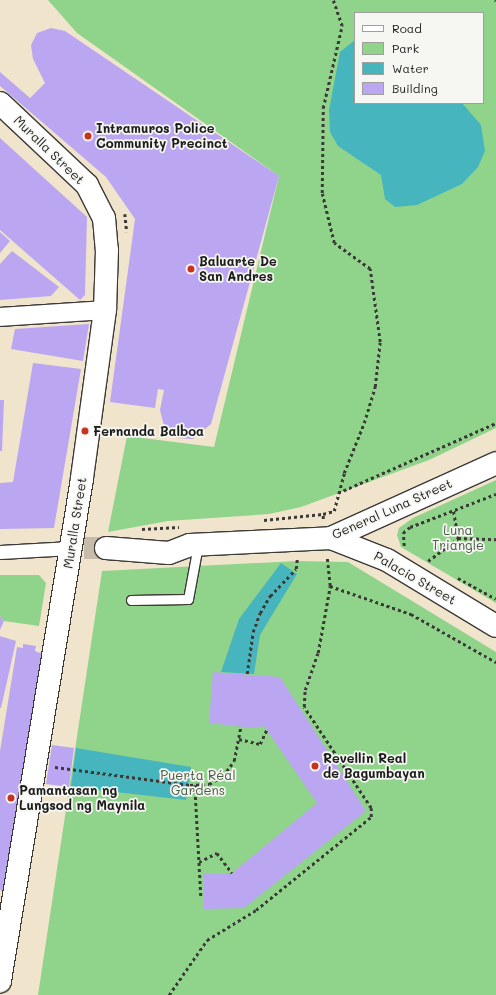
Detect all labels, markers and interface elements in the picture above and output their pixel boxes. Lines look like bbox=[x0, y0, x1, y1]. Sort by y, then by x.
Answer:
legend bbox=[354, 12, 484, 104]
text: Road bbox=[392, 20, 422, 36]
text: Park bbox=[392, 40, 419, 56]
text: Water bbox=[392, 60, 429, 76]
text: Building bbox=[392, 80, 438, 96]
street label: Muralla Street bbox=[10, 112, 88, 188]
place label: Intramuros Police Community Precinct bbox=[96, 121, 228, 152]
marker: Intramuros Police Community Precinct bbox=[83, 131, 93, 141]
place label: Baluarte De San Andres bbox=[199, 254, 277, 285]
marker: Baluarte De San Andres bbox=[186, 264, 196, 274]
place label: Fernanda Balboa bbox=[93, 423, 204, 439]
marker: Fernanda Balboa bbox=[80, 426, 90, 436]
street label: General Luna Street bbox=[330, 475, 454, 543]
street label: Muralla Street bbox=[60, 476, 90, 570]
park label: Luna Triangle bbox=[432, 523, 484, 554]
street label: Palacio Street bbox=[371, 548, 459, 608]
place label: Revellin Real de Bagumbayan bbox=[323, 751, 425, 782]
marker: Revellin Real de Bagumbayan bbox=[310, 761, 320, 771]
park label: Puerta Réal Gardens bbox=[160, 768, 236, 799]
place label: Pamantasan ng Lungsod ng Maynila bbox=[19, 783, 145, 814]
marker: Pamantasan ng Lungsod ng Maynila bbox=[6, 793, 16, 803]

